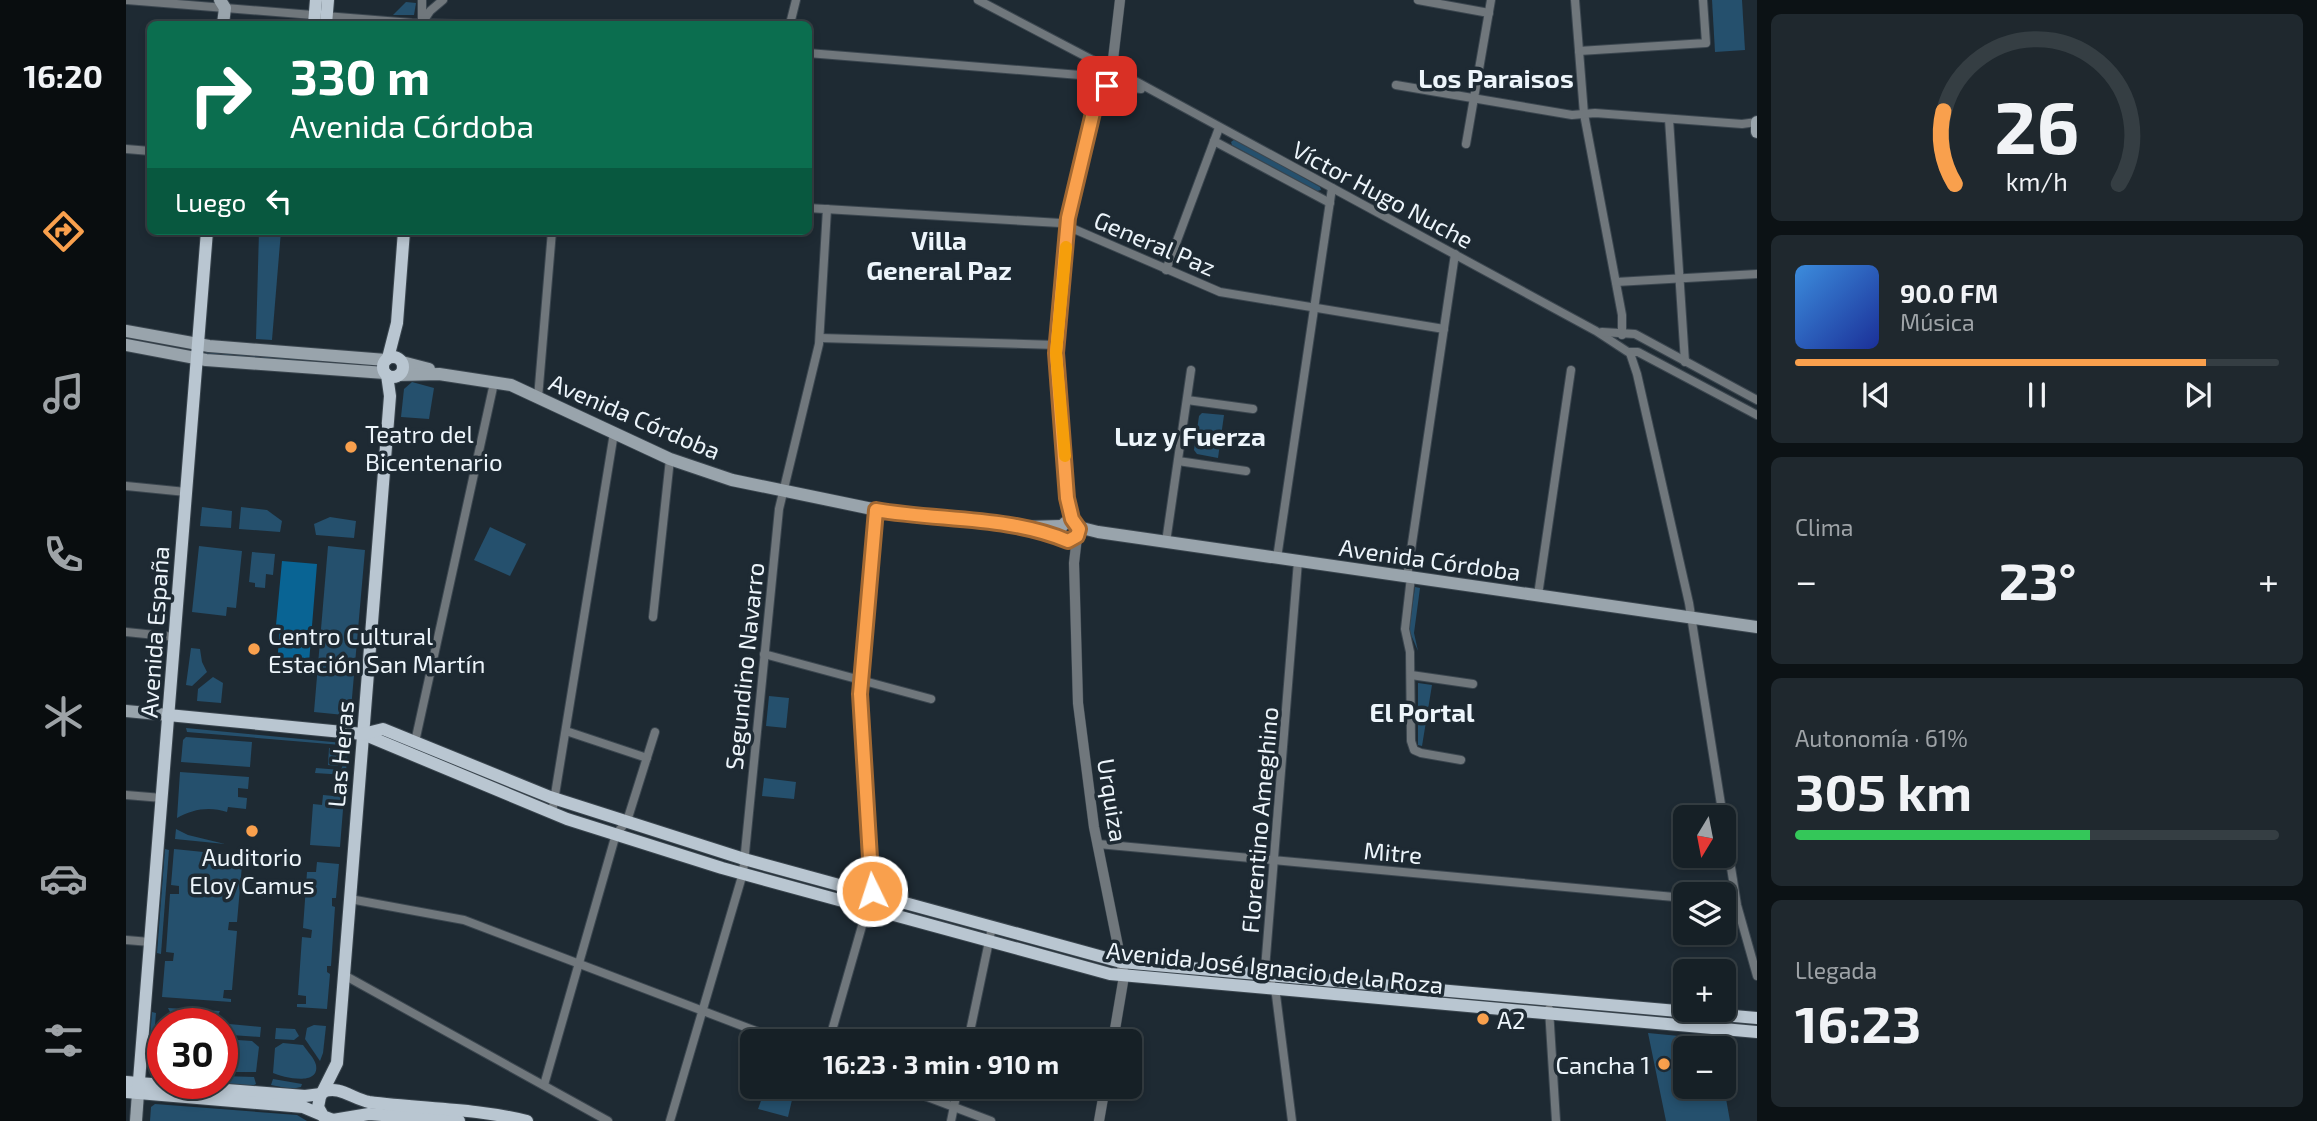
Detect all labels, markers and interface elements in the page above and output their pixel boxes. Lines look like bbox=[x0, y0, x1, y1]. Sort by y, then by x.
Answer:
text: 330 m bbox=[290, 46, 430, 105]
icon: right bbox=[175, 49, 266, 140]
text: 16:20 bbox=[23, 56, 103, 94]
pin bbox=[1077, 56, 1137, 116]
district label: Los Paraisos bbox=[1418, 62, 1574, 93]
icon: arrive bbox=[1088, 67, 1126, 105]
text: 26 bbox=[1994, 81, 2080, 169]
text: Avenida Córdoba bbox=[290, 106, 534, 144]
street label: Víctor Hugo Nuche bbox=[1288, 134, 1478, 254]
text: km/h bbox=[2006, 166, 2068, 196]
icon: left bbox=[260, 182, 298, 220]
text: Luego bbox=[175, 186, 246, 217]
street label: General Paz bbox=[1090, 204, 1220, 282]
icon: directions bbox=[39, 207, 88, 256]
district label: Villa General Paz bbox=[866, 224, 1012, 285]
text: 90.0 FM bbox=[1900, 277, 1998, 308]
text: Música bbox=[1900, 308, 1975, 336]
street label: Avenida Córdoba bbox=[545, 367, 725, 465]
icon: music bbox=[39, 369, 88, 418]
icon: previous bbox=[1857, 376, 1895, 414]
icon: pause bbox=[2018, 376, 2056, 414]
icon: next bbox=[2179, 376, 2217, 414]
place label: Teatro del Bicentenario bbox=[365, 419, 503, 476]
district label: Luz y Fuerza bbox=[1114, 420, 1266, 452]
marker: Teatro del Bicentenario bbox=[343, 439, 359, 455]
text: Clima bbox=[1795, 513, 1853, 541]
icon: phone bbox=[39, 530, 88, 579]
street label: Avenida Córdoba bbox=[1337, 532, 1523, 586]
street label: Avenida España bbox=[134, 545, 174, 719]
text: 23° bbox=[1999, 548, 2076, 610]
text: − bbox=[1795, 557, 1817, 603]
text: + bbox=[2258, 557, 2279, 603]
street label: Segundino Navarro bbox=[719, 561, 769, 771]
place label: Centro Cultural Estación San Martín bbox=[268, 621, 485, 678]
marker: Centro Cultural Estación San Martín bbox=[246, 641, 262, 657]
icon: climate bbox=[39, 692, 88, 741]
district label: El Portal bbox=[1369, 696, 1475, 727]
street label: Las Heras bbox=[321, 699, 359, 809]
street label: Florentino Ameghino bbox=[1235, 706, 1283, 934]
text: Autonomía · 61% bbox=[1795, 724, 1968, 752]
street label: Urquiza bbox=[1092, 756, 1134, 844]
text: 305 km bbox=[1795, 759, 1972, 821]
north arrow bbox=[1673, 805, 1736, 868]
map controls bbox=[1673, 805, 1736, 1099]
marker: Auditorio Eloy Camus bbox=[244, 823, 260, 839]
street label: Mitre bbox=[1363, 835, 1423, 869]
place label: Auditorio Eloy Camus bbox=[189, 842, 315, 899]
icon: car bbox=[39, 854, 88, 903]
position arrow bbox=[835, 854, 909, 928]
button: layers bbox=[1673, 882, 1736, 945]
street label: Avenida José Ignacio de la Roza bbox=[1105, 935, 1445, 999]
text: Llegada bbox=[1795, 956, 1877, 984]
button: + bbox=[1673, 959, 1736, 1022]
text: 16:23 bbox=[1795, 991, 1921, 1053]
place label: A2 bbox=[1497, 1005, 1525, 1034]
speed limit sign: 30 bbox=[147, 1008, 238, 1099]
marker: A2 bbox=[1475, 1011, 1491, 1027]
icon: filters bbox=[39, 1016, 88, 1065]
button: − bbox=[1673, 1036, 1736, 1099]
text: 16:23 · 3 min · 910 m bbox=[823, 1048, 1059, 1079]
place label: Cancha 1 bbox=[1555, 1050, 1650, 1079]
marker: Cancha 1 bbox=[1656, 1056, 1672, 1072]

